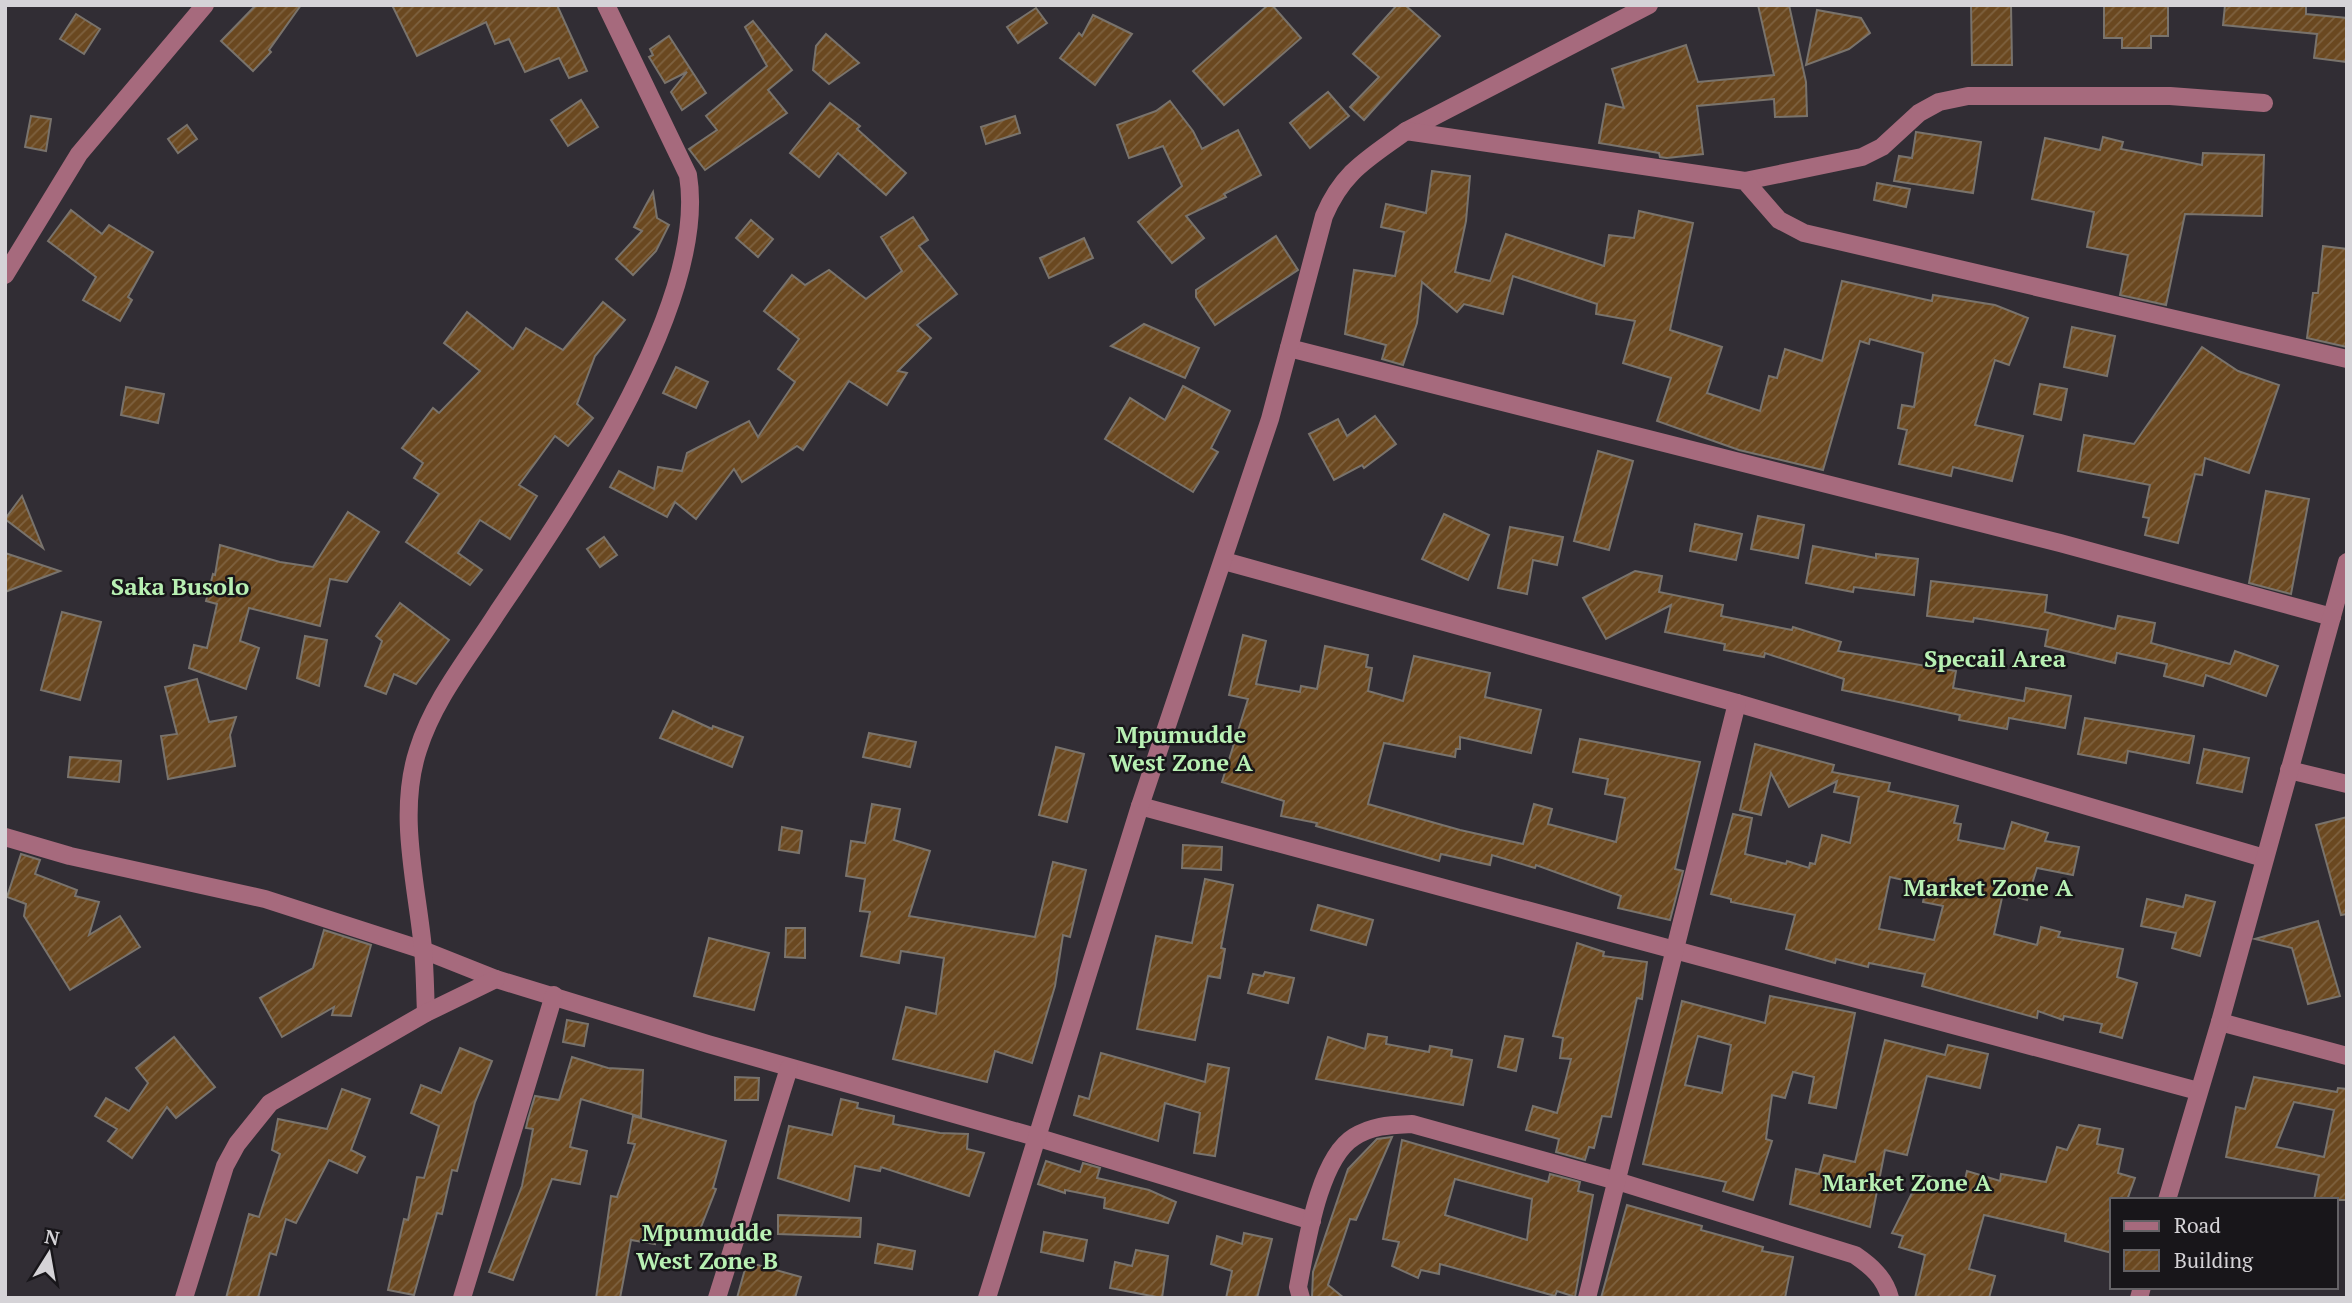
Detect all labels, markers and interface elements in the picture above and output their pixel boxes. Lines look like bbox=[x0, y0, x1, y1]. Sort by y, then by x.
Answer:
district label: Saka Busolo bbox=[111, 570, 249, 602]
district label: Specail Area bbox=[1924, 642, 2067, 674]
district label: Mpumudde West Zone A bbox=[1109, 718, 1253, 778]
district label: Market Zone A bbox=[1903, 871, 2073, 903]
district label: Market Zone A bbox=[1822, 1166, 1992, 1198]
legend bbox=[2110, 1198, 2338, 1289]
text: Road bbox=[2174, 1211, 2221, 1239]
district label: Mpumudde West Zone B bbox=[636, 1216, 778, 1276]
north arrow bbox=[14, 1219, 84, 1289]
text: N bbox=[43, 1223, 62, 1251]
text: Building bbox=[2174, 1246, 2254, 1274]

